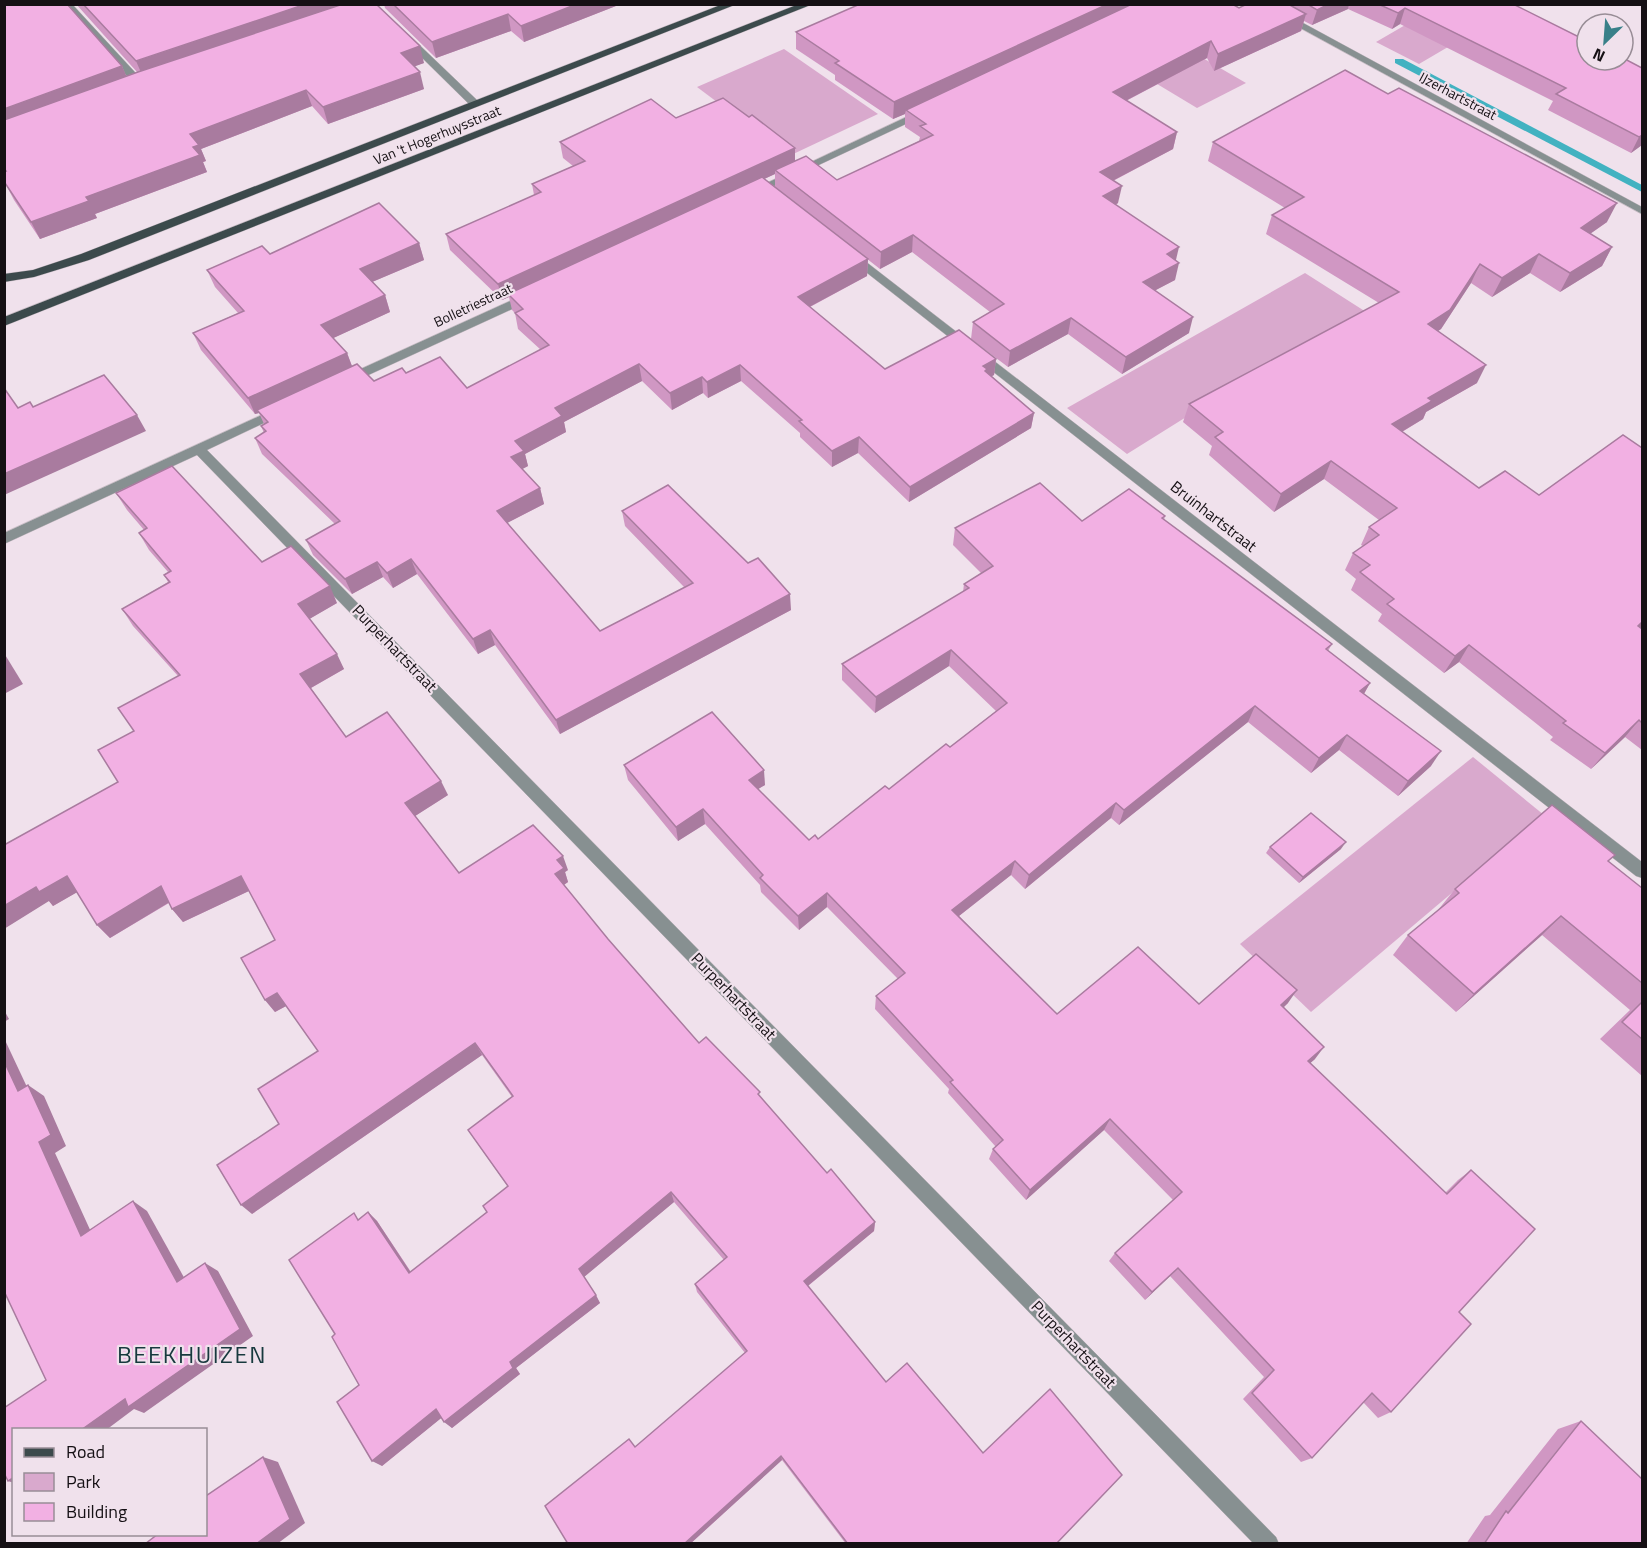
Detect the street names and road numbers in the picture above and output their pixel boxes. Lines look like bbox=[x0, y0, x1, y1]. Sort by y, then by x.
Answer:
street label: IJzerhartstraat bbox=[1416, 66, 1501, 125]
street label: Van 't Hogerhuysstraat bbox=[370, 99, 504, 170]
street label: Bolletriestraat bbox=[430, 277, 516, 332]
street label: Bruinhartstraat bbox=[1166, 475, 1263, 558]
street label: Purperhartstraat bbox=[347, 599, 443, 697]
street label: Purperhartstraat bbox=[686, 947, 782, 1045]
street label: Purperhartstraat bbox=[1026, 1295, 1122, 1393]

